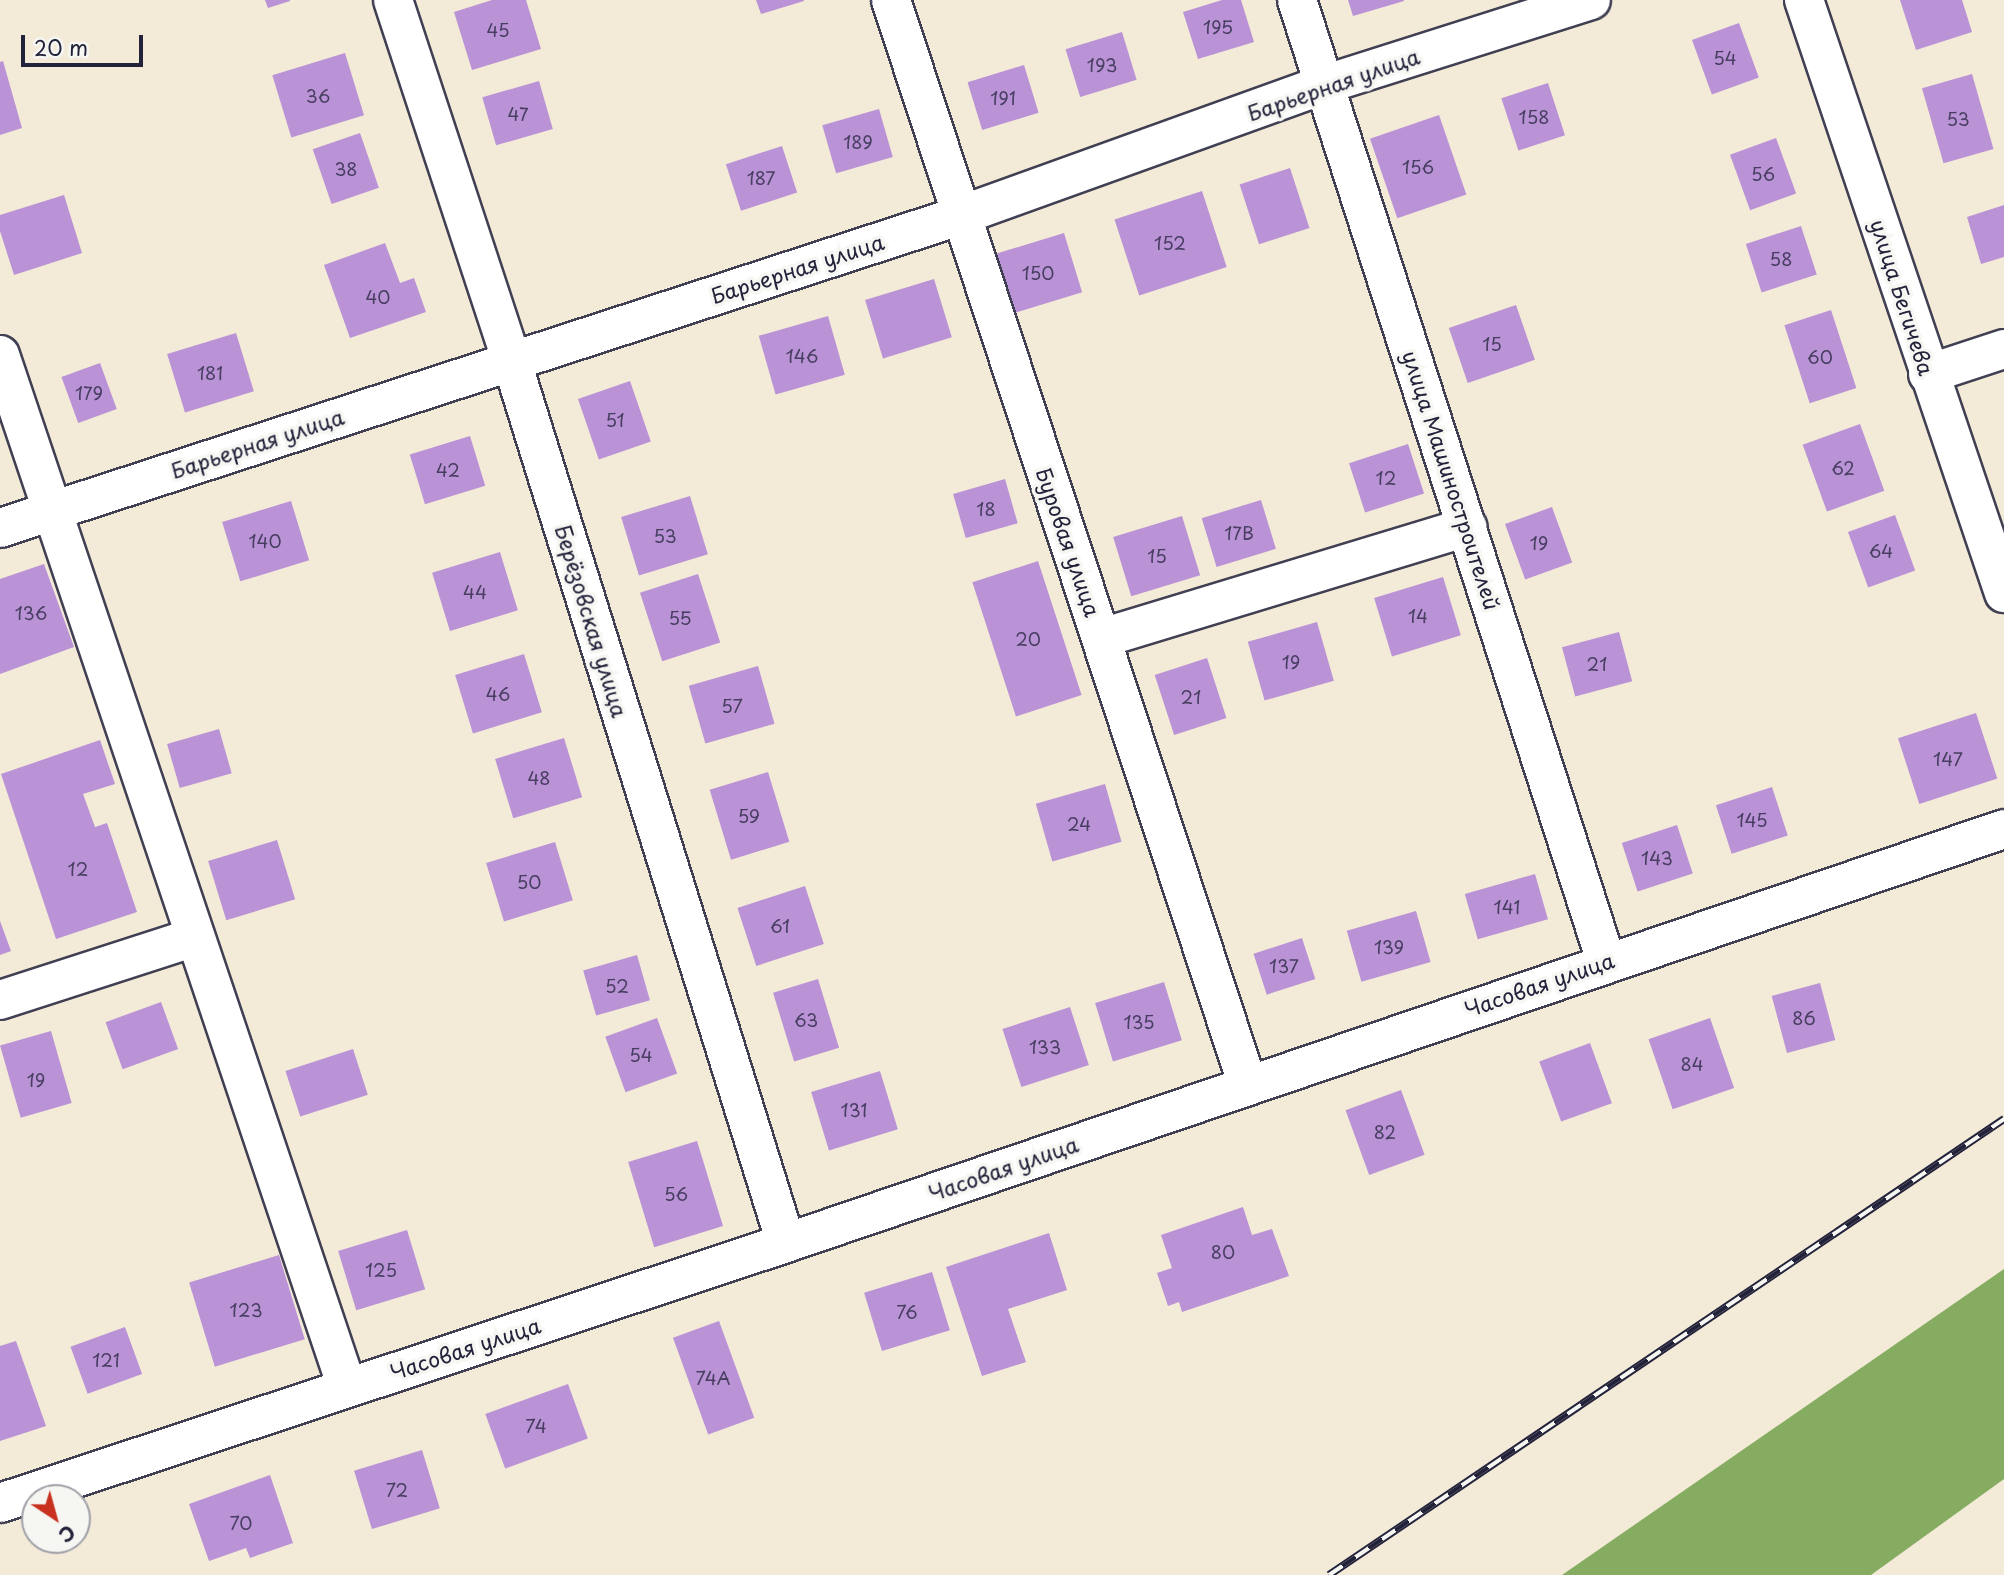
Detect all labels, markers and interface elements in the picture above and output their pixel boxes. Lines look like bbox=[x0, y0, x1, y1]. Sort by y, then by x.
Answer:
house number: 195 bbox=[1203, 16, 1233, 38]
house number: 45 bbox=[487, 19, 509, 41]
scale bar bbox=[24, 21, 147, 65]
text: 20 m bbox=[34, 31, 88, 63]
street label: Барьерная улица bbox=[1243, 42, 1423, 126]
house number: 54 bbox=[1713, 47, 1737, 69]
house number: 193 bbox=[1087, 54, 1117, 76]
house number: 36 bbox=[306, 85, 330, 107]
house number: 191 bbox=[990, 87, 1016, 109]
house number: 47 bbox=[507, 103, 529, 125]
house number: 158 bbox=[1519, 106, 1549, 128]
house number: 53 bbox=[1946, 108, 1970, 130]
house number: 189 bbox=[843, 131, 873, 153]
house number: 156 bbox=[1402, 156, 1434, 178]
house number: 38 bbox=[334, 158, 358, 180]
house number: 56 bbox=[1751, 163, 1775, 185]
house number: 187 bbox=[747, 167, 775, 189]
street label: улица Бегичева bbox=[1866, 215, 1940, 379]
street label: Барьерная улица bbox=[707, 228, 887, 308]
house number: 152 bbox=[1154, 232, 1186, 254]
house number: 58 bbox=[1770, 248, 1792, 270]
house number: 150 bbox=[1022, 262, 1054, 284]
house number: 40 bbox=[365, 286, 391, 308]
house number: 15 bbox=[1482, 333, 1502, 355]
house number: 146 bbox=[786, 345, 818, 367]
house number: 60 bbox=[1807, 346, 1833, 368]
street label: улица Машиностроителей bbox=[1398, 347, 1506, 613]
house number: 181 bbox=[197, 362, 223, 384]
house number: 179 bbox=[75, 382, 103, 404]
street label: Барьерная улица bbox=[167, 403, 347, 483]
house number: 51 bbox=[605, 409, 625, 431]
house number: 62 bbox=[1831, 457, 1855, 479]
house number: 42 bbox=[436, 459, 460, 481]
street label: Буровая улица bbox=[1032, 464, 1106, 620]
house number: 12 bbox=[1376, 467, 1396, 489]
house number: 18 bbox=[976, 498, 996, 520]
street label: Берёзовская улица bbox=[551, 521, 633, 721]
house number: 17В bbox=[1224, 522, 1254, 544]
house number: 53 bbox=[653, 525, 677, 547]
house number: 140 bbox=[248, 530, 282, 552]
house number: 19 bbox=[1530, 532, 1548, 554]
house number: 64 bbox=[1869, 540, 1893, 562]
house number: 15 bbox=[1147, 545, 1167, 567]
house number: 44 bbox=[463, 581, 487, 603]
house number: 136 bbox=[15, 602, 47, 624]
house number: 14 bbox=[1408, 605, 1428, 627]
house number: 55 bbox=[668, 607, 692, 629]
house number: 20 bbox=[1015, 628, 1041, 650]
house number: 19 bbox=[1282, 651, 1300, 673]
house number: 21 bbox=[1587, 653, 1607, 675]
house number: 46 bbox=[486, 683, 510, 705]
house number: 21 bbox=[1181, 686, 1201, 708]
house number: 57 bbox=[721, 695, 743, 717]
house number: 147 bbox=[1933, 748, 1963, 770]
house number: 48 bbox=[527, 767, 551, 789]
house number: 59 bbox=[738, 805, 760, 827]
house number: 145 bbox=[1736, 809, 1768, 831]
house number: 24 bbox=[1067, 813, 1091, 835]
house number: 143 bbox=[1641, 847, 1673, 869]
house number: 12 bbox=[68, 858, 88, 880]
house number: 50 bbox=[517, 871, 541, 893]
house number: 141 bbox=[1494, 896, 1520, 918]
house number: 61 bbox=[770, 915, 790, 937]
house number: 139 bbox=[1374, 936, 1404, 958]
street label: Часовая улица bbox=[1461, 947, 1617, 1021]
house number: 137 bbox=[1269, 955, 1299, 977]
house number: 52 bbox=[605, 975, 629, 997]
house number: 86 bbox=[1792, 1007, 1816, 1029]
house number: 63 bbox=[794, 1009, 818, 1031]
house number: 135 bbox=[1123, 1011, 1155, 1033]
house number: 133 bbox=[1029, 1036, 1061, 1058]
house number: 54 bbox=[629, 1044, 653, 1066]
house number: 84 bbox=[1680, 1053, 1704, 1075]
house number: 19 bbox=[27, 1069, 45, 1091]
house number: 131 bbox=[841, 1099, 867, 1121]
house number: 82 bbox=[1374, 1121, 1396, 1143]
street label: Часовая улица bbox=[925, 1131, 1081, 1205]
house number: 56 bbox=[664, 1183, 688, 1205]
house number: 80 bbox=[1211, 1241, 1235, 1263]
house number: 125 bbox=[365, 1259, 397, 1281]
house number: 123 bbox=[230, 1299, 262, 1321]
house number: 76 bbox=[896, 1301, 918, 1323]
street label: Часовая улица bbox=[386, 1312, 544, 1384]
house number: 121 bbox=[92, 1349, 120, 1371]
house number: 74А bbox=[695, 1367, 731, 1389]
house number: 74 bbox=[525, 1415, 547, 1437]
house number: 72 bbox=[386, 1479, 408, 1501]
north arrow bbox=[21, 1484, 91, 1554]
house number: 70 bbox=[230, 1512, 252, 1534]
text: С bbox=[53, 1519, 81, 1550]

